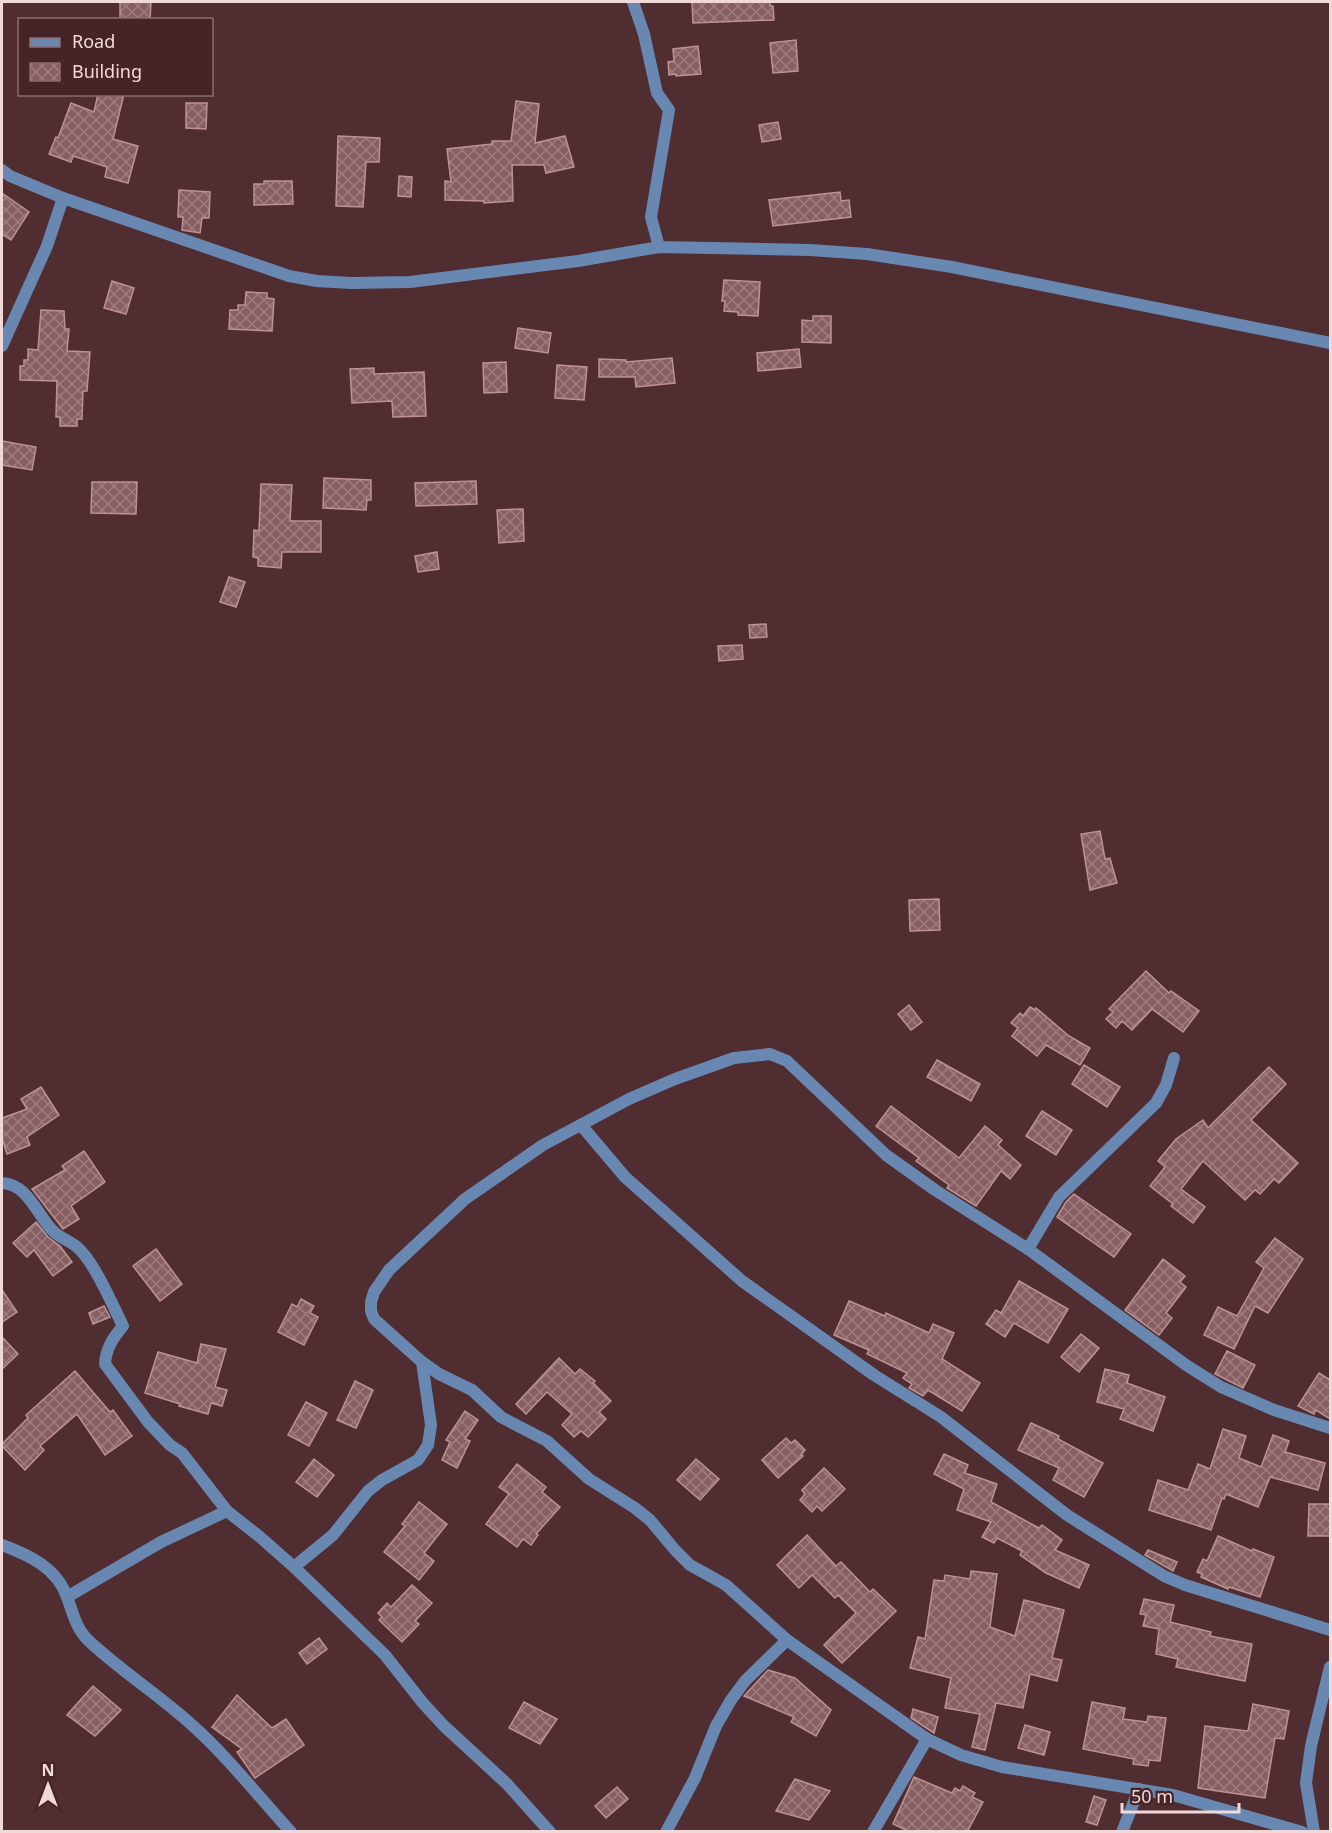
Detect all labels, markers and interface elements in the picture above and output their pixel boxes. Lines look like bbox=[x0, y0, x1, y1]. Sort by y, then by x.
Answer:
legend bbox=[18, 18, 213, 96]
text: Road bbox=[72, 29, 115, 53]
text: Building bbox=[72, 59, 142, 83]
north arrow bbox=[18, 1755, 78, 1815]
text: N bbox=[41, 1759, 55, 1781]
scale bar bbox=[1122, 1776, 1239, 1814]
text: 50 m bbox=[1131, 1784, 1173, 1808]

